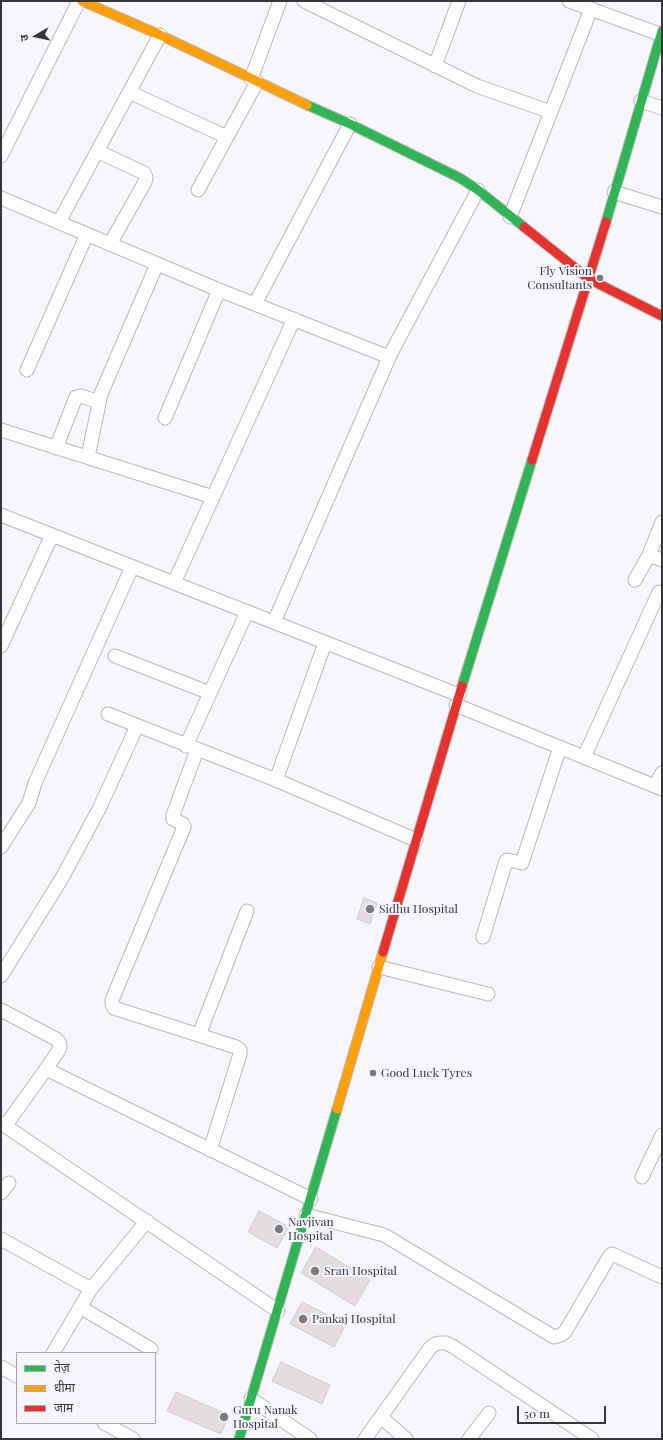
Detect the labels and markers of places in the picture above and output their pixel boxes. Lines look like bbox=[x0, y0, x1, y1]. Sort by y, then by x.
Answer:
place label: Fly Vision Consultants bbox=[527, 264, 592, 292]
marker: Fly Vision Consultants bbox=[595, 273, 605, 283]
place label: Sidhu Hospital bbox=[379, 902, 458, 916]
marker: Sidhu Hospital bbox=[364, 903, 376, 915]
place label: Good Luck Tyres bbox=[381, 1066, 472, 1080]
marker: Good Luck Tyres bbox=[368, 1068, 378, 1078]
place label: Navjivan Hospital bbox=[288, 1215, 334, 1243]
marker: Navjivan Hospital bbox=[273, 1223, 285, 1235]
place label: Sran Hospital bbox=[324, 1264, 397, 1278]
marker: Sran Hospital bbox=[309, 1265, 321, 1277]
place label: Pankaj Hospital bbox=[312, 1312, 396, 1326]
marker: Pankaj Hospital bbox=[297, 1313, 309, 1325]
place label: Guru Nanak Hospital bbox=[233, 1403, 298, 1431]
marker: Guru Nanak Hospital bbox=[218, 1411, 230, 1423]

